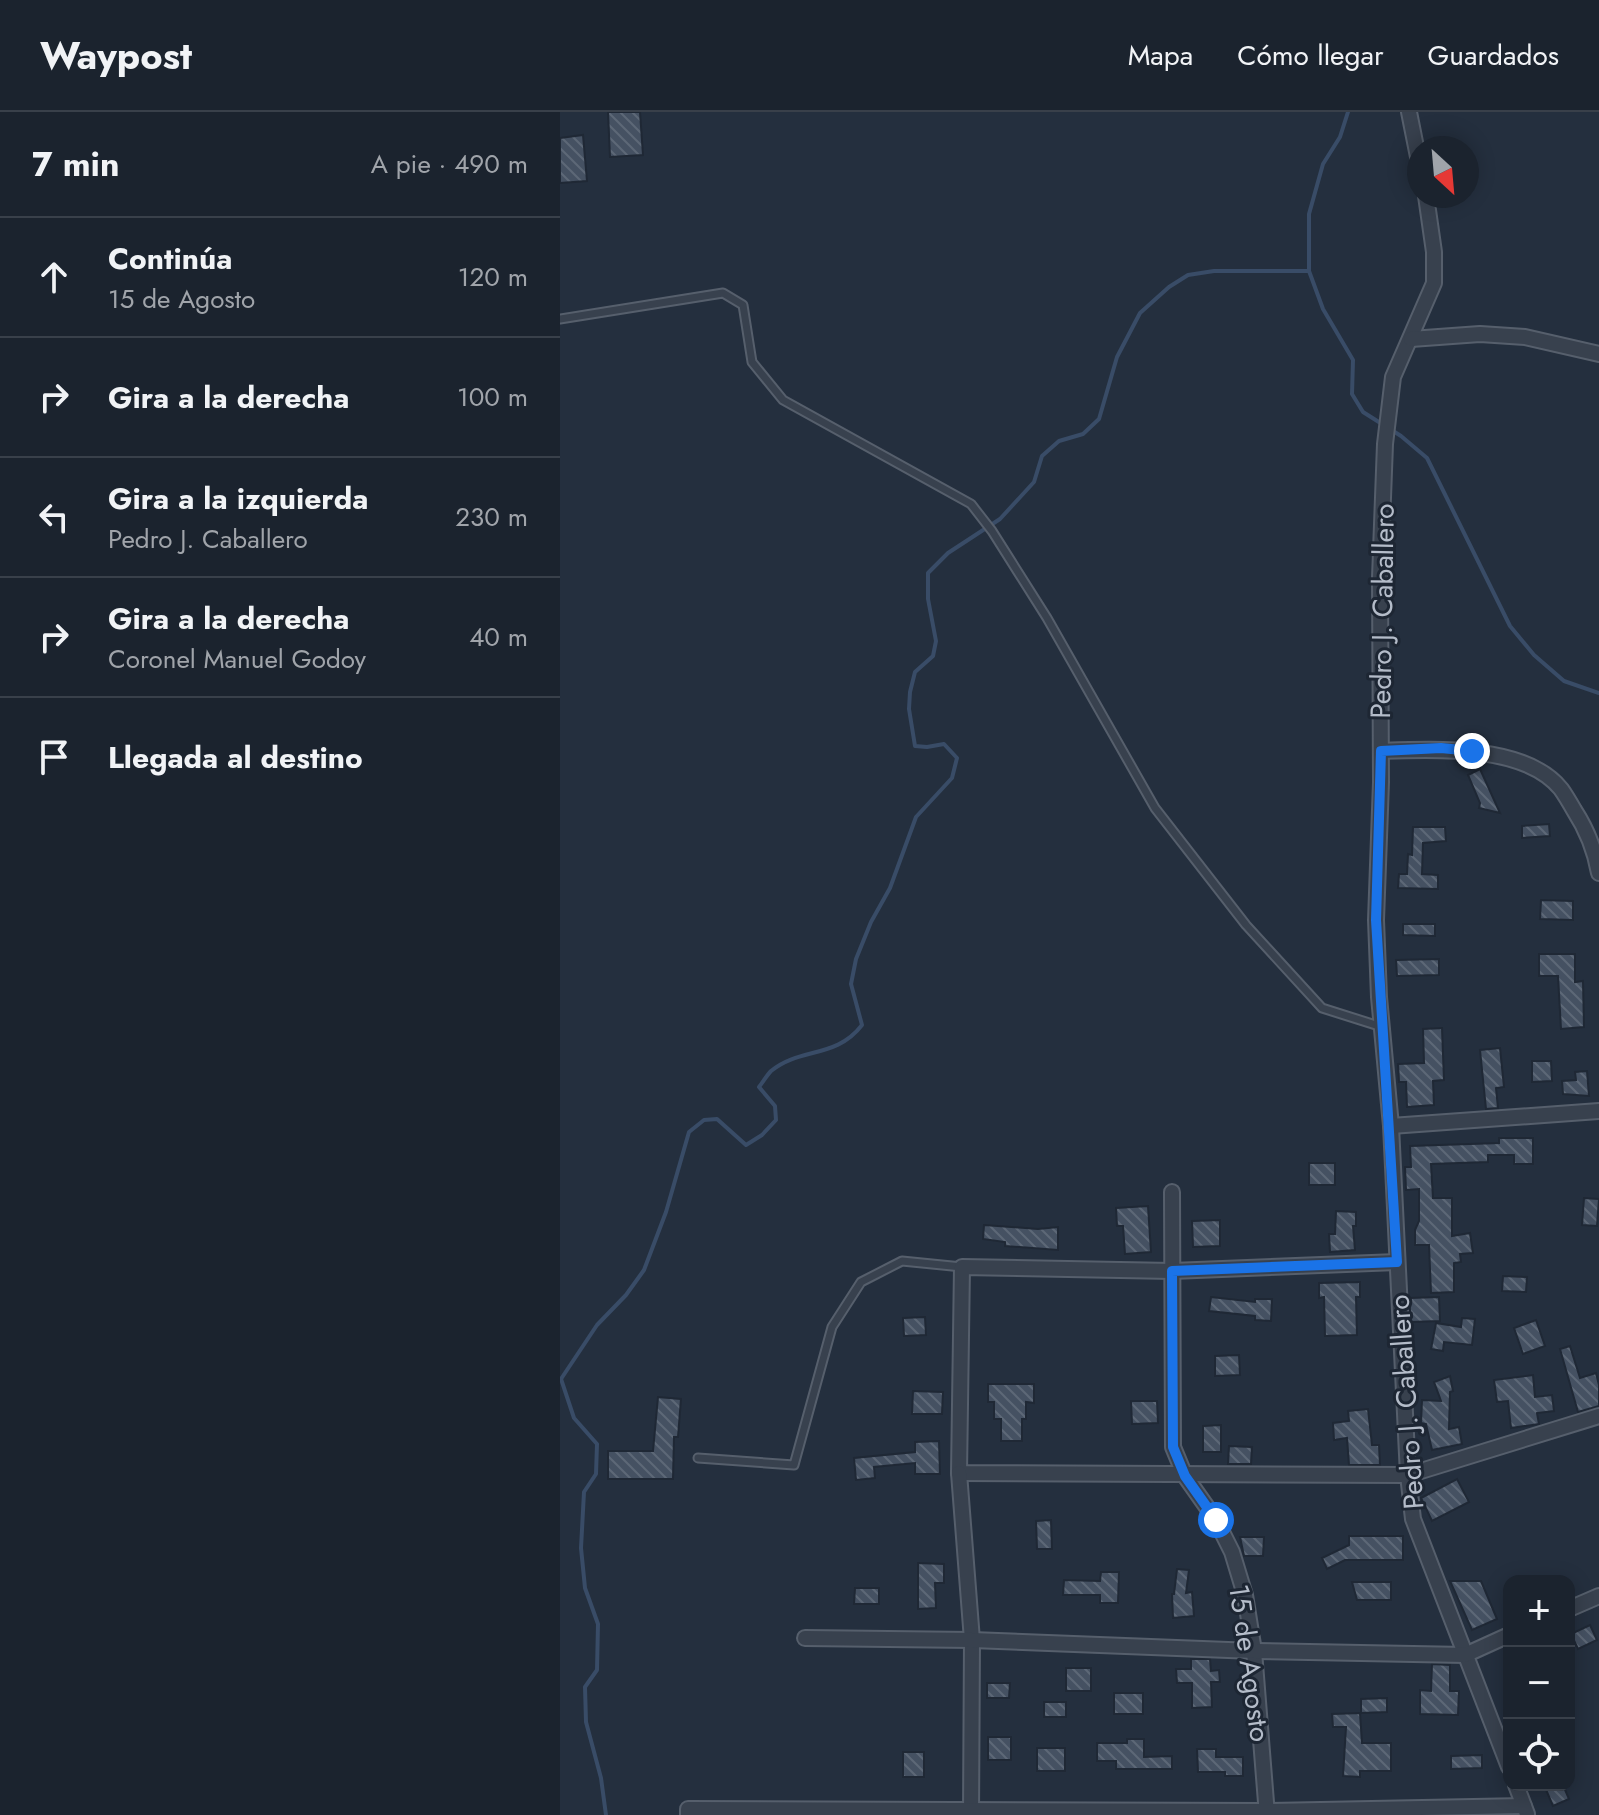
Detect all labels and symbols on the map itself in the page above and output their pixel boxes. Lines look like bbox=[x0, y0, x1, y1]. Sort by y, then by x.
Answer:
north arrow bbox=[1407, 136, 1479, 208]
street label: Pedro J. Caballero bbox=[1360, 503, 1405, 719]
route end bbox=[1454, 733, 1490, 769]
street label: Pedro J. Caballero bbox=[1379, 1293, 1434, 1511]
route start bbox=[1198, 1502, 1234, 1538]
street label: 15 de Agosto bbox=[1218, 1582, 1281, 1744]

